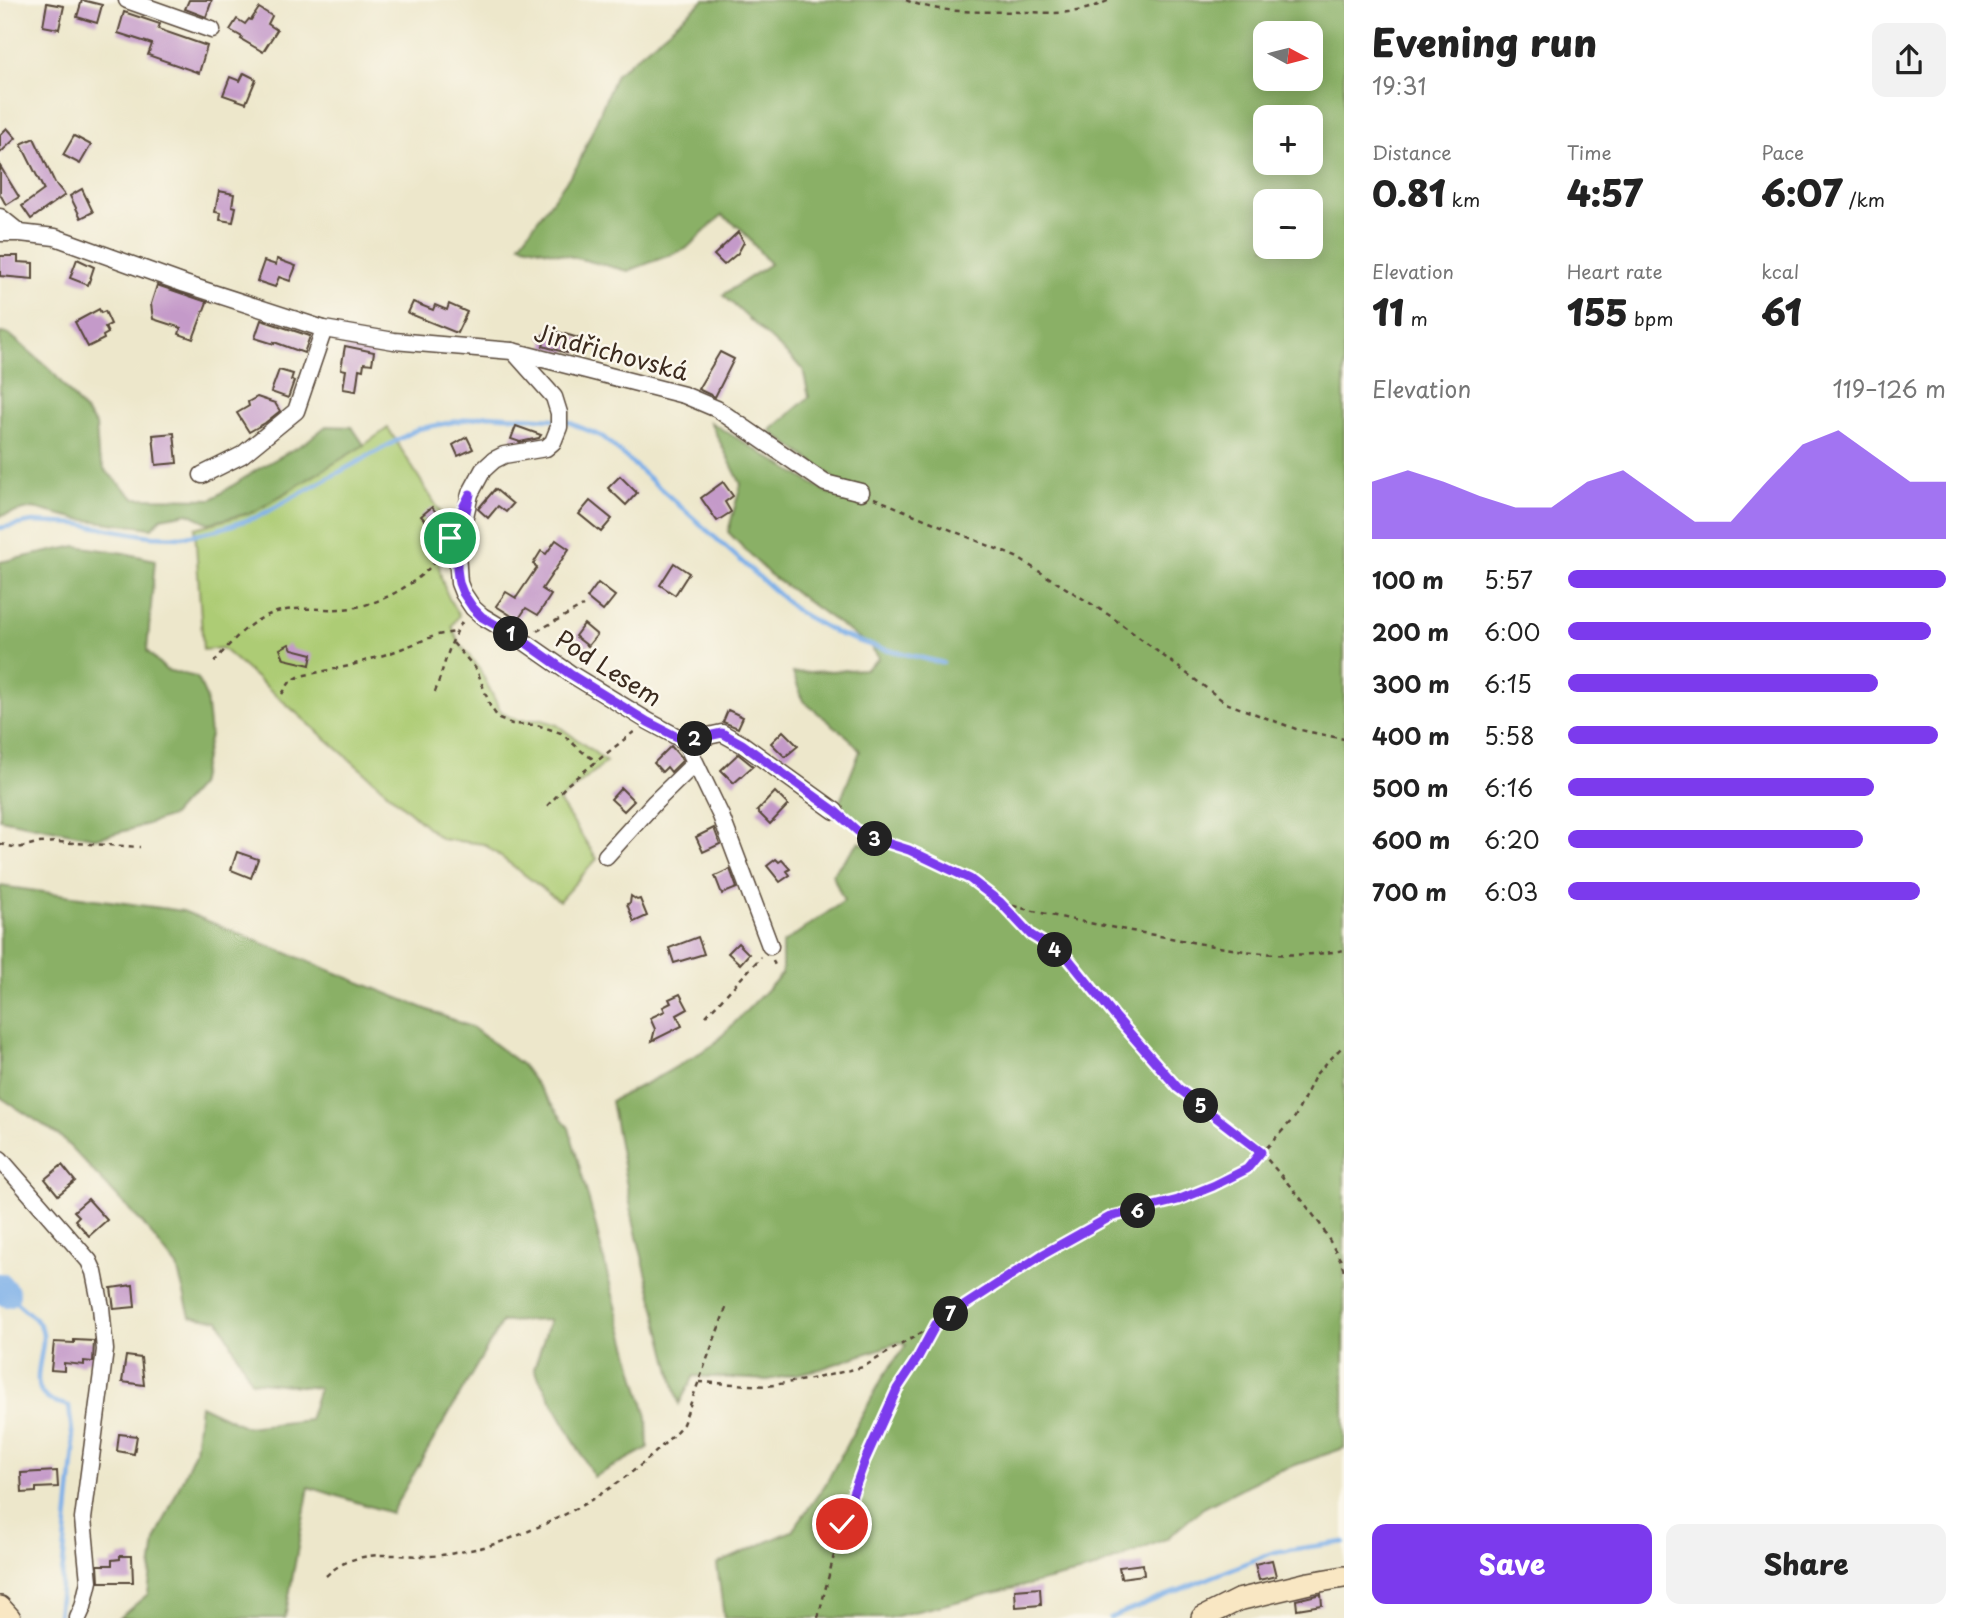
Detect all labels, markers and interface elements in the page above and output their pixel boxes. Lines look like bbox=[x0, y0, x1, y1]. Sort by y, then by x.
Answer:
text: Evening run bbox=[1372, 13, 1597, 70]
north arrow bbox=[1253, 21, 1323, 91]
map controls bbox=[1253, 21, 1323, 259]
button: share bbox=[1872, 23, 1946, 97]
text: 19:31 bbox=[1372, 68, 1426, 103]
button: + bbox=[1253, 105, 1323, 175]
text: Distance bbox=[1372, 138, 1452, 166]
text: Time bbox=[1567, 138, 1612, 166]
text: Pace bbox=[1761, 138, 1804, 166]
text: 0.81 bbox=[1372, 166, 1445, 219]
text: 4:57 bbox=[1567, 166, 1643, 219]
text: 6:07 bbox=[1761, 166, 1843, 219]
text: km bbox=[1445, 185, 1480, 213]
text: /km bbox=[1843, 185, 1885, 213]
button: − bbox=[1253, 189, 1323, 259]
text: Elevation bbox=[1372, 257, 1454, 285]
text: Heart rate bbox=[1567, 257, 1663, 285]
text: kcal bbox=[1761, 257, 1799, 285]
text: 11 bbox=[1372, 285, 1404, 338]
text: 155 bbox=[1567, 285, 1628, 338]
text: 61 bbox=[1761, 285, 1801, 338]
text: m bbox=[1404, 304, 1428, 332]
text: bpm bbox=[1628, 304, 1674, 332]
street label: Jindřichovská bbox=[530, 313, 693, 389]
text: Elevation bbox=[1372, 371, 1471, 406]
text: 119–126 m bbox=[1832, 371, 1946, 406]
pin bbox=[420, 508, 480, 568]
icon: arrive bbox=[431, 519, 469, 557]
text: 100 m bbox=[1372, 562, 1444, 597]
text: 5:57 bbox=[1484, 562, 1533, 597]
text: 200 m bbox=[1372, 614, 1449, 649]
text: 6:00 bbox=[1484, 614, 1540, 649]
pin: 1 bbox=[494, 616, 528, 652]
text: 1 bbox=[506, 619, 515, 647]
street label: Pod Lesem bbox=[549, 620, 669, 714]
text: 300 m bbox=[1372, 666, 1450, 701]
text: 6:15 bbox=[1484, 666, 1532, 701]
text: 400 m bbox=[1372, 718, 1450, 753]
text: 5:58 bbox=[1484, 718, 1535, 753]
pin: 2 bbox=[678, 722, 712, 756]
text: 2 bbox=[688, 724, 701, 752]
text: 500 m bbox=[1372, 770, 1449, 805]
text: 6:16 bbox=[1484, 770, 1533, 805]
pin: 3 bbox=[858, 822, 892, 856]
text: 600 m bbox=[1372, 822, 1450, 857]
text: 6:20 bbox=[1484, 822, 1540, 857]
text: 3 bbox=[868, 824, 881, 852]
text: 700 m bbox=[1372, 874, 1447, 909]
text: 6:03 bbox=[1484, 874, 1538, 909]
pin: 4 bbox=[1038, 932, 1072, 968]
text: 4 bbox=[1048, 935, 1061, 963]
pin: 5 bbox=[1184, 1088, 1218, 1124]
text: 5 bbox=[1194, 1091, 1207, 1119]
pin: 6 bbox=[1120, 1194, 1156, 1228]
text: 6 bbox=[1131, 1196, 1144, 1224]
pin: 7 bbox=[934, 1296, 968, 1332]
text: 7 bbox=[945, 1299, 956, 1327]
pin bbox=[812, 1494, 872, 1554]
icon: check bbox=[823, 1505, 861, 1543]
button: Save bbox=[1372, 1524, 1652, 1604]
button: Share bbox=[1666, 1524, 1946, 1604]

